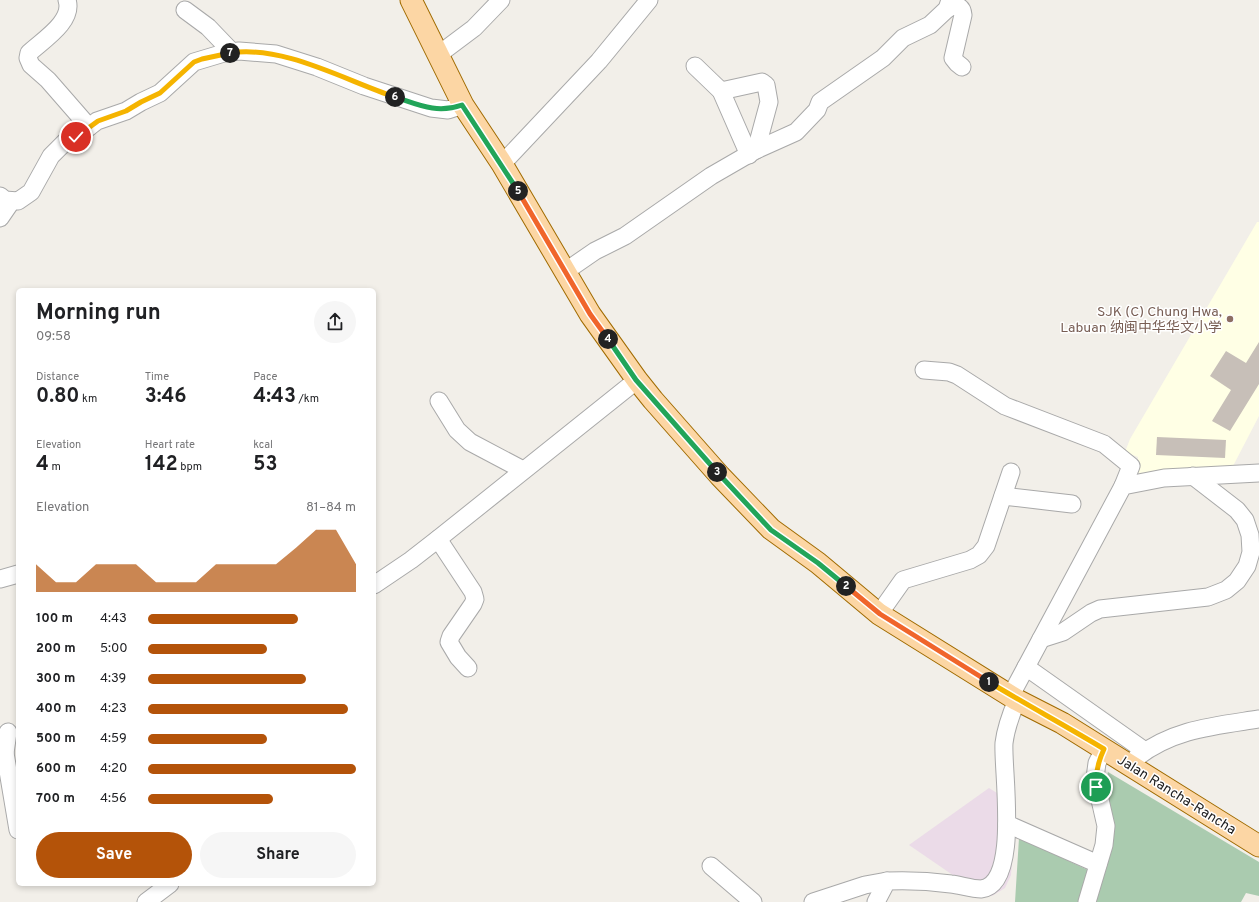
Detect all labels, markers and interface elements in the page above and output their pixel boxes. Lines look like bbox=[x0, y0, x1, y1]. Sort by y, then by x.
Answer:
pin: 7 bbox=[220, 43, 240, 63]
text: 7 bbox=[227, 46, 233, 60]
pin: 6 bbox=[385, 87, 405, 107]
text: 6 bbox=[392, 90, 398, 104]
pin bbox=[59, 120, 93, 154]
icon: check bbox=[65, 126, 87, 148]
pin: 5 bbox=[508, 181, 528, 201]
text: 5 bbox=[515, 184, 521, 198]
text: Morning run bbox=[36, 300, 161, 327]
button: share bbox=[314, 301, 356, 343]
place label: SJK (C) Chung Hwa, Labuan 纳闽中华华文小学 bbox=[1060, 304, 1222, 337]
marker: SJK (C) Chung Hwa, Labuan 纳闽中华华文小学 bbox=[1225, 314, 1235, 324]
text: 09:58 bbox=[36, 329, 71, 345]
pin: 4 bbox=[598, 329, 618, 349]
text: 4 bbox=[604, 332, 612, 346]
text: Distance bbox=[36, 370, 79, 384]
text: Time bbox=[145, 370, 169, 384]
text: Pace bbox=[253, 370, 278, 384]
text: 0.80 bbox=[36, 384, 79, 410]
text: 3:46 bbox=[145, 384, 187, 410]
text: 4:43 bbox=[253, 384, 296, 410]
text: km bbox=[79, 392, 97, 406]
text: /km bbox=[296, 392, 319, 406]
text: Elevation bbox=[36, 438, 81, 452]
text: Heart rate bbox=[145, 438, 195, 452]
text: kcal bbox=[253, 438, 273, 452]
text: 4 bbox=[36, 452, 49, 478]
text: 142 bbox=[145, 452, 178, 478]
text: 53 bbox=[253, 452, 278, 478]
text: m bbox=[49, 460, 61, 474]
text: bpm bbox=[178, 460, 202, 474]
pin: 3 bbox=[707, 462, 727, 482]
text: 3 bbox=[714, 465, 720, 479]
text: Elevation bbox=[36, 500, 89, 516]
text: 81–84 m bbox=[306, 500, 356, 516]
pin: 2 bbox=[836, 576, 856, 596]
text: 2 bbox=[843, 579, 849, 593]
text: 100 m bbox=[36, 611, 73, 627]
text: 4:43 bbox=[100, 611, 127, 627]
text: 200 m bbox=[36, 641, 76, 657]
text: 5:00 bbox=[100, 641, 128, 657]
text: 300 m bbox=[36, 671, 75, 687]
text: 4:39 bbox=[100, 671, 126, 687]
pin: 1 bbox=[979, 672, 999, 692]
text: 1 bbox=[987, 675, 991, 689]
text: 400 m bbox=[36, 701, 76, 717]
text: 4:23 bbox=[100, 701, 127, 717]
text: 500 m bbox=[36, 731, 76, 747]
text: 4:59 bbox=[100, 731, 127, 747]
street label: Jalan Rancha-Rancha bbox=[1114, 752, 1239, 839]
text: 600 m bbox=[36, 761, 76, 777]
text: 4:20 bbox=[100, 761, 127, 777]
pin bbox=[1079, 770, 1113, 804]
icon: arrive bbox=[1085, 776, 1107, 798]
text: 700 m bbox=[36, 791, 75, 807]
text: 4:56 bbox=[100, 791, 127, 807]
button: Save bbox=[36, 832, 192, 878]
button: Share bbox=[200, 832, 356, 878]

